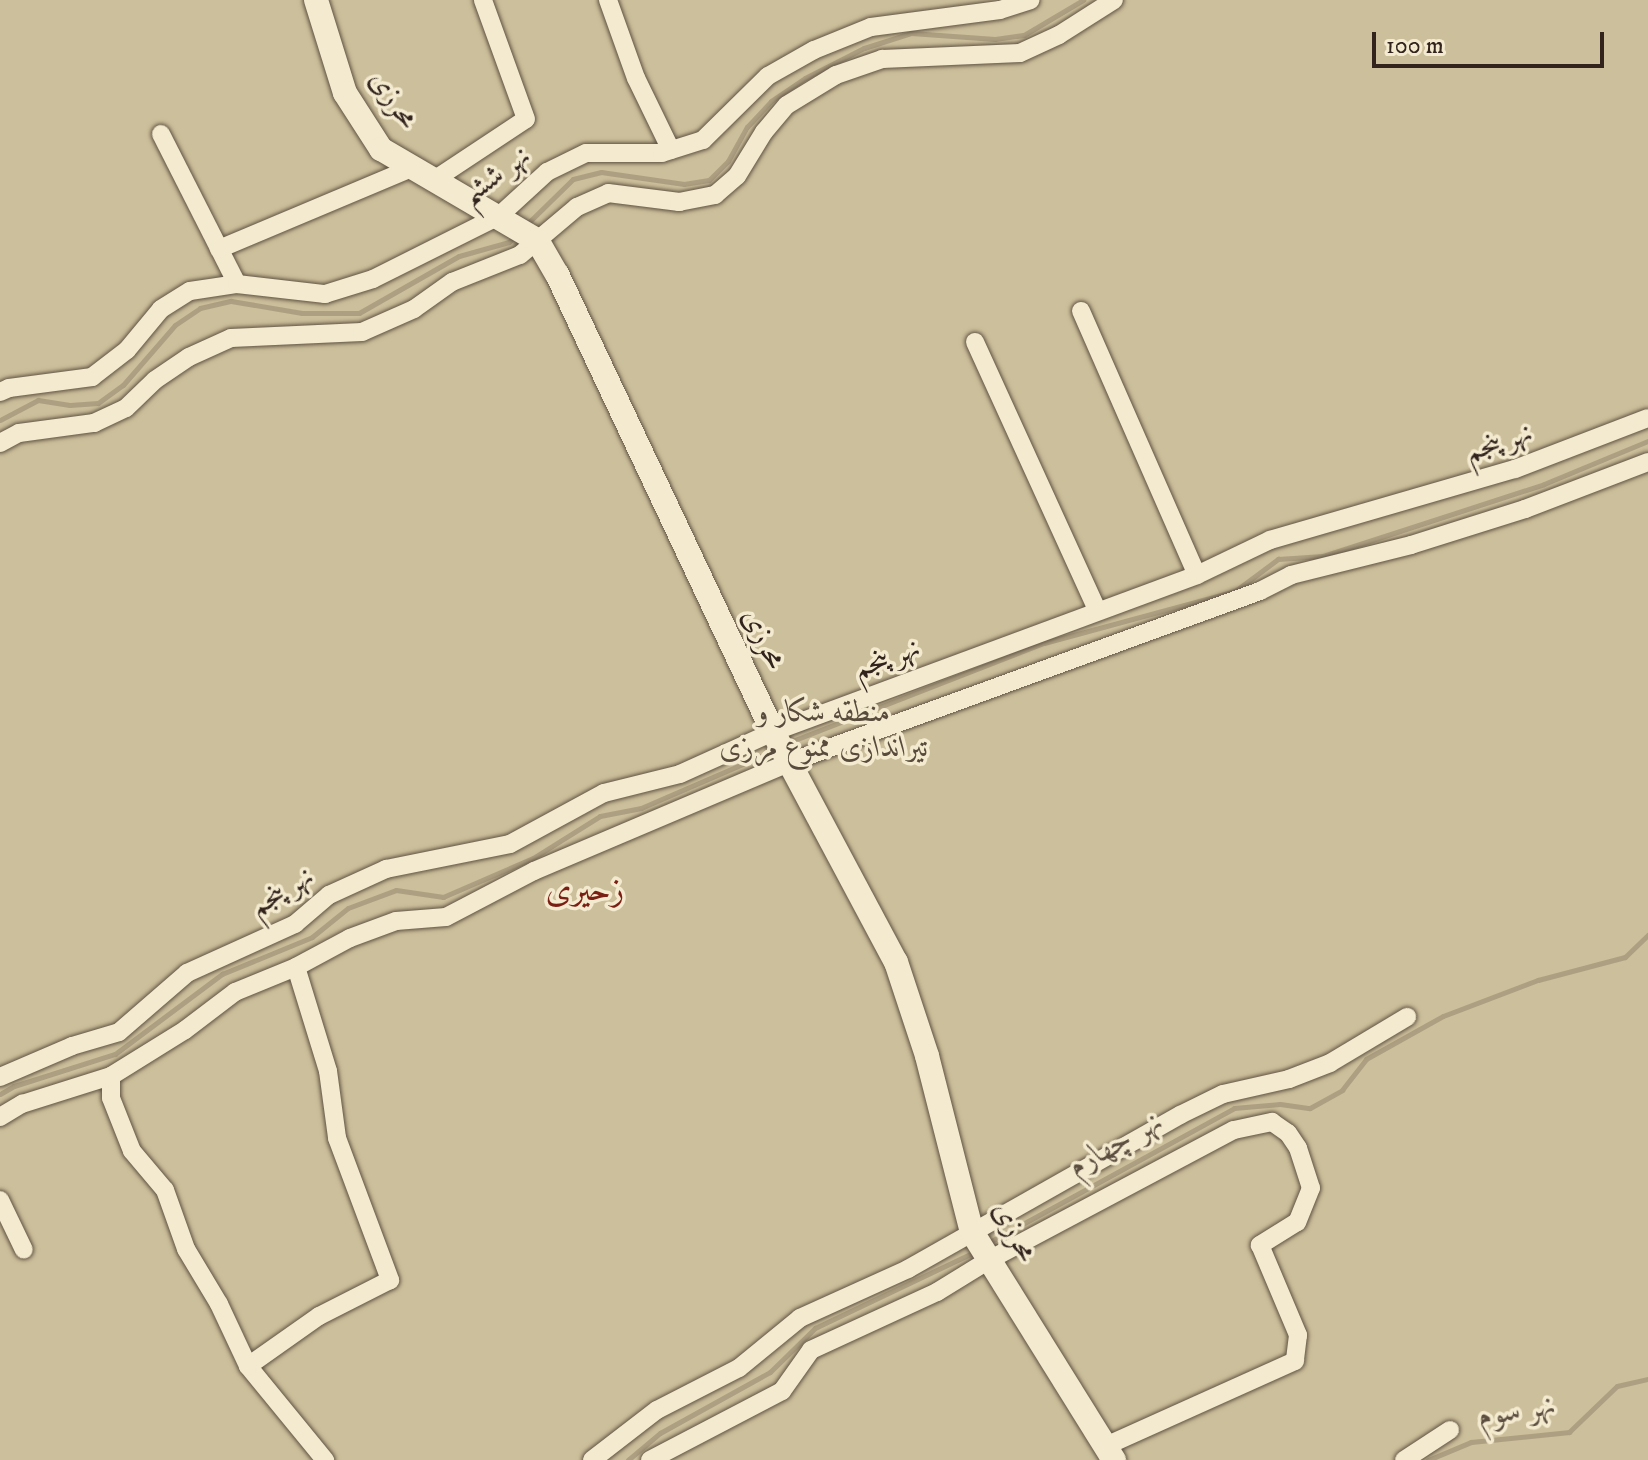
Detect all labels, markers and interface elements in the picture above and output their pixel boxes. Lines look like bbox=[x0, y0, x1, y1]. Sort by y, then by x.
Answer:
scale bar bbox=[1376, 16, 1608, 66]
text: 100 m bbox=[1386, 31, 1444, 61]
street label: محرزی bbox=[360, 64, 426, 136]
street label: نهر ششم bbox=[454, 139, 538, 213]
street label: نهر پنجم bbox=[1461, 415, 1537, 471]
street label: محرزی bbox=[733, 603, 793, 675]
street label: نهر پنجم bbox=[849, 630, 925, 688]
park label: منطقه شکار و تیراندازی ممنوع مرزی bbox=[719, 695, 929, 766]
street label: نهر پنجم bbox=[243, 859, 321, 925]
district label: زحیری bbox=[546, 871, 624, 911]
water label: نهر چهارم bbox=[1062, 1102, 1170, 1186]
street label: محرزی bbox=[984, 1196, 1044, 1268]
water label: نهر سوم bbox=[1475, 1386, 1559, 1436]

